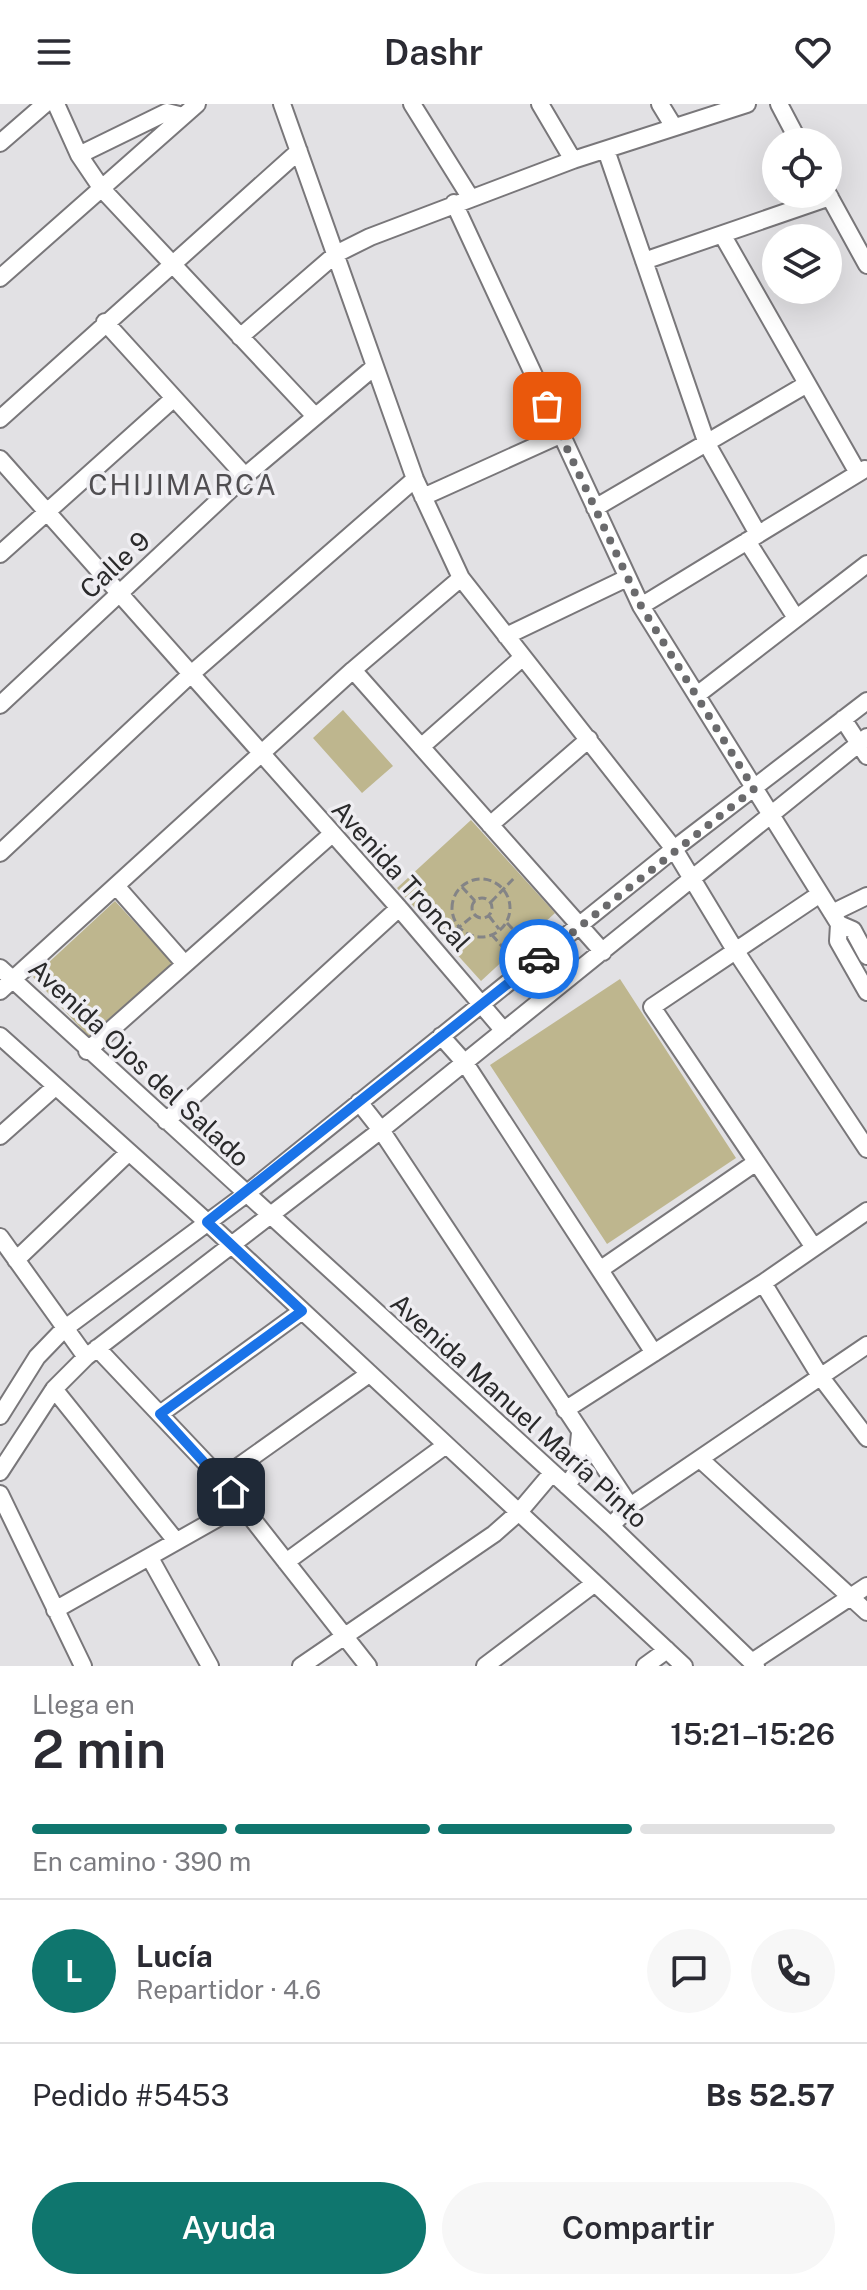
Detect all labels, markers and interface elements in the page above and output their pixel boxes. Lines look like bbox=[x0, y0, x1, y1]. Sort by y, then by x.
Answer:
icon: menu bbox=[32, 30, 76, 74]
icon: heart bbox=[791, 30, 835, 74]
text: Dashr bbox=[384, 31, 483, 73]
map controls bbox=[762, 128, 842, 304]
button: locate bbox=[762, 128, 842, 208]
button: layers bbox=[762, 224, 842, 304]
pin bbox=[513, 372, 581, 440]
icon: bag bbox=[525, 384, 569, 428]
district label: CHIJIMARCA bbox=[88, 468, 278, 501]
street label: Calle 9 bbox=[73, 525, 156, 605]
street label: Avenida Troncal bbox=[325, 794, 477, 958]
courier bbox=[499, 919, 579, 999]
icon: car bbox=[517, 937, 561, 981]
street label: Avenida Ojos del Salado bbox=[23, 952, 256, 1173]
street label: Avenida Manuel María Pinto bbox=[384, 1287, 654, 1534]
pin bbox=[197, 1458, 265, 1526]
icon: home bbox=[209, 1470, 253, 1514]
text: Llega en bbox=[32, 1689, 135, 1720]
text: 15:21–15:26 bbox=[670, 1716, 835, 1752]
text: 2 min bbox=[32, 1719, 166, 1780]
text: En camino · 390 m bbox=[32, 1846, 251, 1877]
button: chat bbox=[647, 1929, 731, 2013]
button: phone bbox=[751, 1929, 835, 2013]
text: Lucía bbox=[136, 1938, 213, 1974]
text: L bbox=[65, 1953, 83, 1989]
text: Repartidor · 4.6 bbox=[136, 1974, 321, 2005]
text: Pedido #5453 bbox=[32, 2077, 229, 2113]
text: Bs 52.57 bbox=[706, 2077, 835, 2113]
button: Ayuda bbox=[32, 2182, 426, 2274]
button: Compartir bbox=[442, 2182, 835, 2274]

